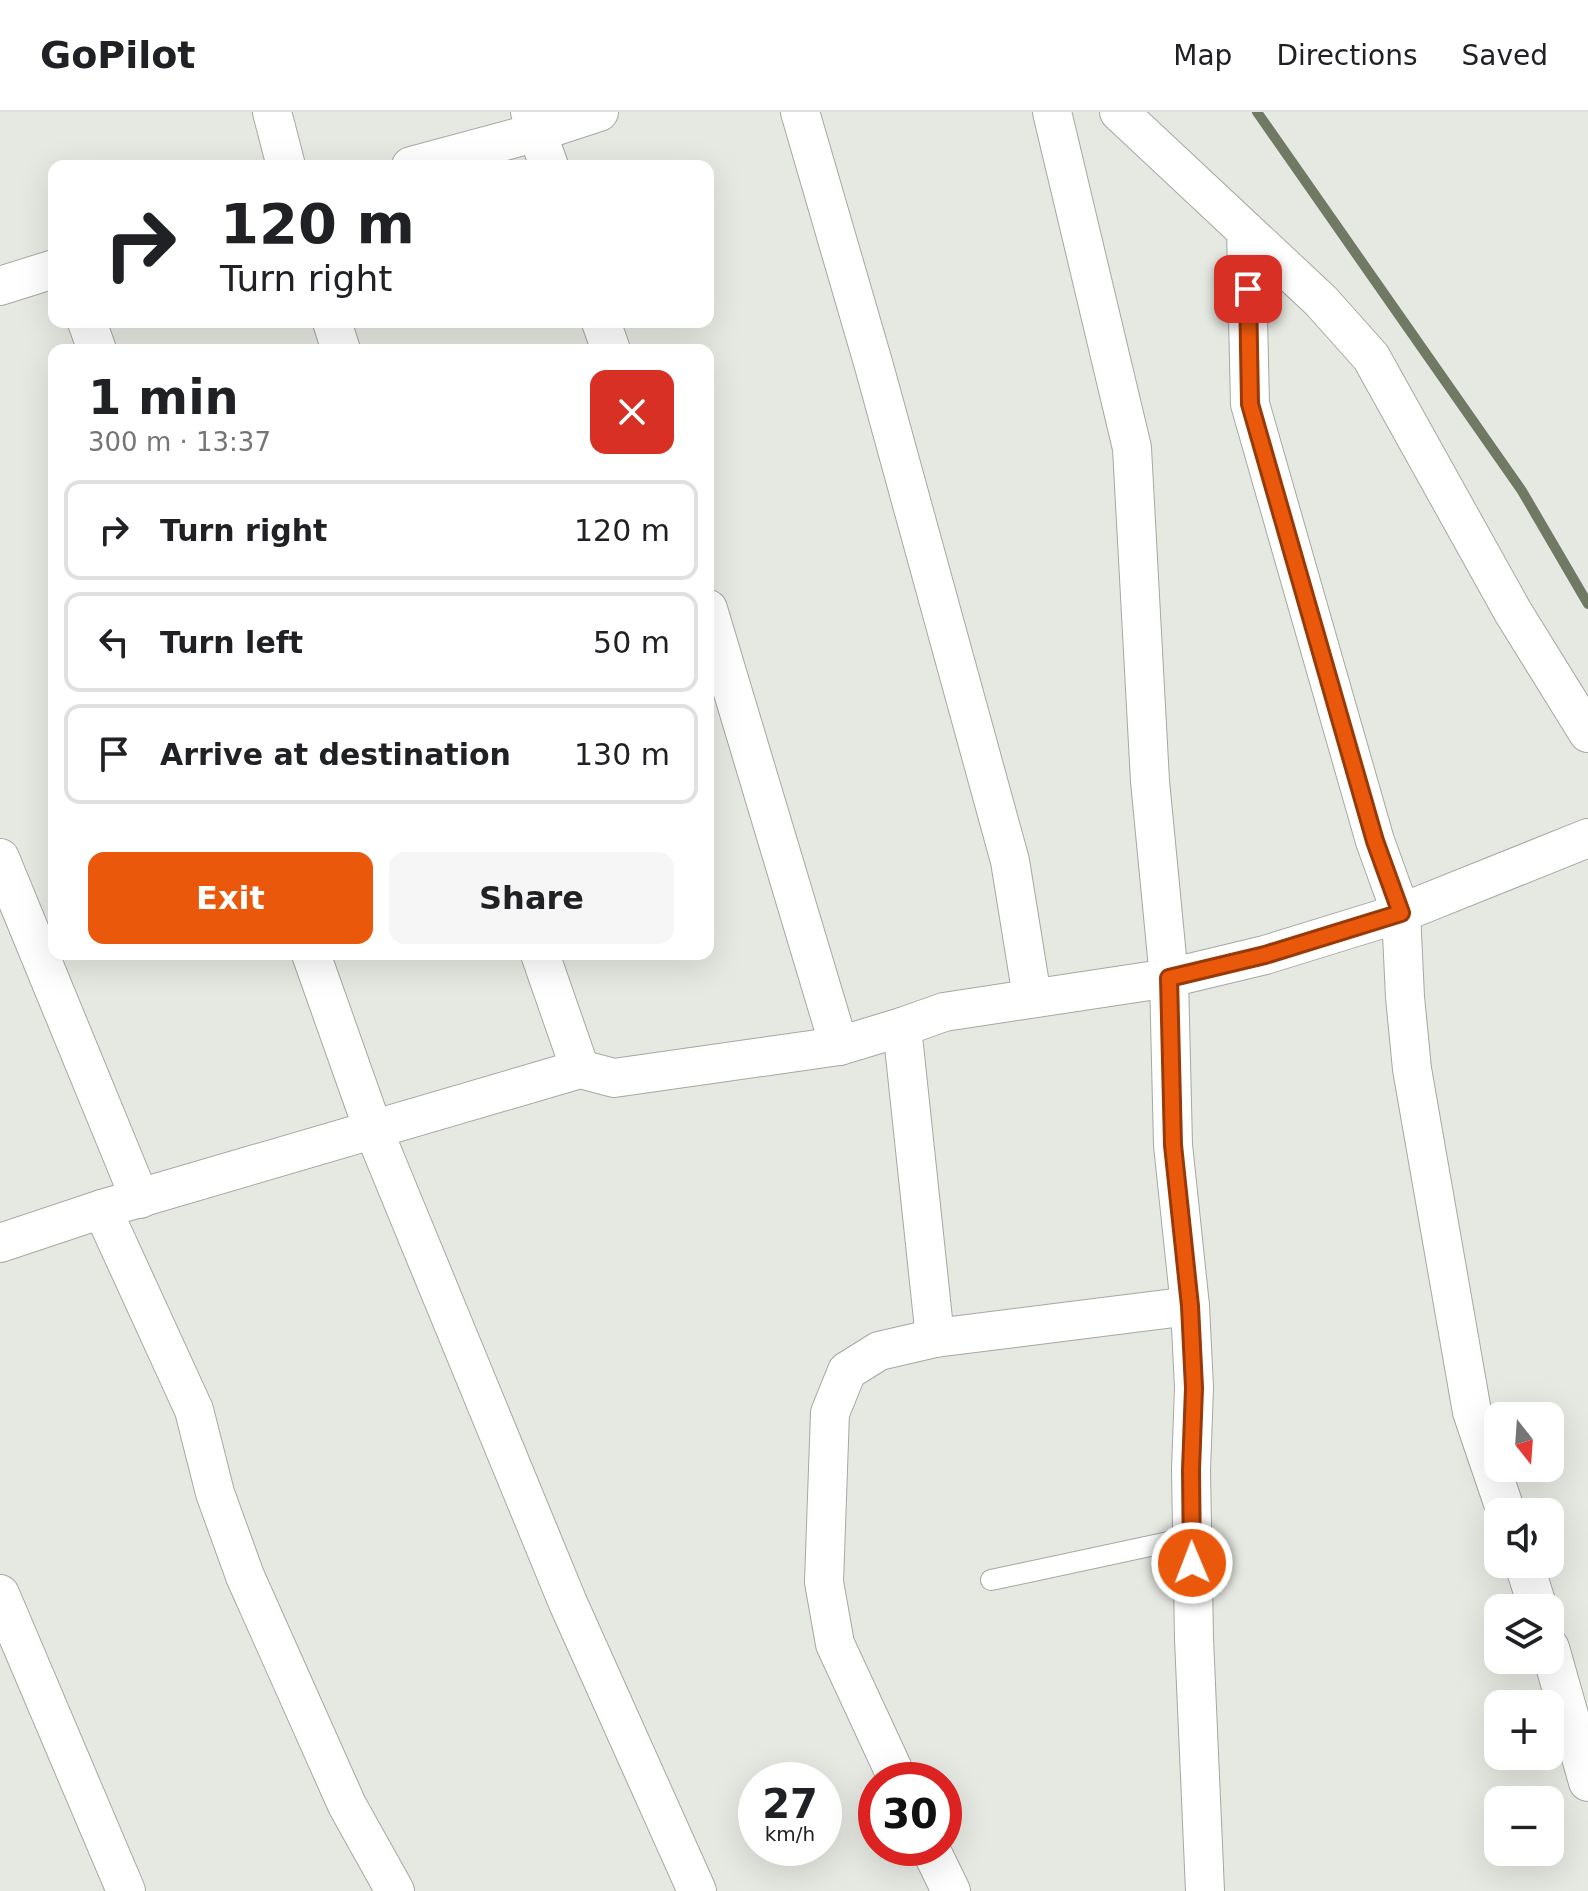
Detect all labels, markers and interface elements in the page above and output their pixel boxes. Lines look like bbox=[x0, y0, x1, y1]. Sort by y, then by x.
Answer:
text: GoPilot bbox=[40, 33, 195, 77]
text: Map bbox=[1173, 39, 1232, 72]
text: Directions bbox=[1276, 39, 1417, 72]
text: Saved bbox=[1461, 39, 1548, 72]
text: 120 m bbox=[220, 191, 415, 256]
icon: right bbox=[88, 192, 192, 296]
pin bbox=[1214, 255, 1282, 323]
text: Turn right bbox=[220, 258, 392, 299]
icon: arrive bbox=[1226, 267, 1270, 311]
text: 1 min bbox=[88, 369, 239, 425]
button: close bbox=[590, 370, 674, 454]
text: 300 m · 13:37 bbox=[88, 427, 271, 457]
icon: right bbox=[92, 508, 136, 552]
text: Turn right bbox=[160, 513, 327, 548]
text: 120 m bbox=[574, 513, 670, 548]
icon: left bbox=[92, 620, 136, 664]
text: Turn left bbox=[160, 625, 303, 660]
text: 50 m bbox=[593, 625, 670, 660]
icon: arrive bbox=[92, 732, 136, 776]
text: Arrive at destination bbox=[160, 737, 511, 772]
text: 130 m bbox=[574, 737, 670, 772]
button: Exit bbox=[88, 852, 373, 944]
button: Share bbox=[389, 852, 674, 944]
north arrow bbox=[1484, 1402, 1564, 1482]
map controls bbox=[1484, 1402, 1564, 1866]
button: sound bbox=[1484, 1498, 1564, 1578]
position arrow bbox=[1150, 1521, 1234, 1605]
button: layers bbox=[1484, 1594, 1564, 1674]
button: + bbox=[1484, 1690, 1564, 1770]
speed limit sign: 30 bbox=[858, 1762, 962, 1866]
text: 27 bbox=[762, 1781, 818, 1827]
button: − bbox=[1484, 1786, 1564, 1866]
text: km/h bbox=[765, 1822, 815, 1846]

